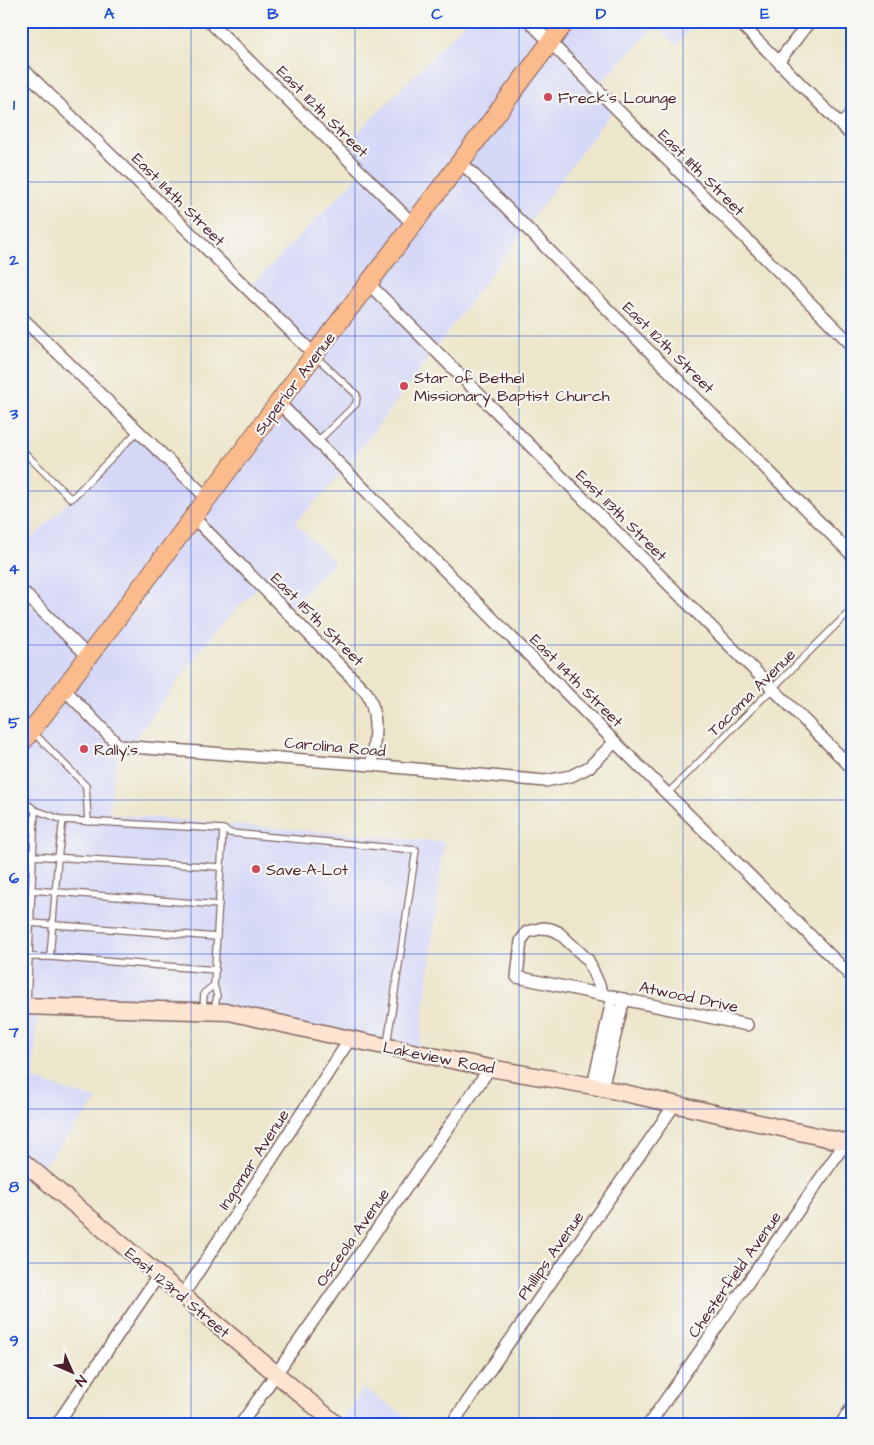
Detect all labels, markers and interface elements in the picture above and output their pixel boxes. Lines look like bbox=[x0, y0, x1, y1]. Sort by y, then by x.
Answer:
text: A bbox=[104, 3, 115, 25]
text: B bbox=[267, 3, 279, 25]
text: C bbox=[431, 3, 443, 25]
text: D bbox=[596, 3, 607, 25]
text: E bbox=[760, 3, 770, 25]
street label: East 112th Street bbox=[271, 61, 374, 163]
place label: Freck's Lounge bbox=[558, 87, 677, 110]
marker: Freck's Lounge bbox=[542, 91, 554, 103]
text: 1 bbox=[13, 94, 16, 116]
street label: East 111th Street bbox=[653, 124, 750, 221]
street label: East 114th Street bbox=[127, 148, 230, 252]
text: 2 bbox=[8, 249, 19, 271]
street label: East 112th Street bbox=[617, 297, 720, 399]
street label: Superior Avenue bbox=[249, 327, 341, 440]
place label: Star of Bethel Missionary Baptist Church bbox=[414, 367, 610, 408]
marker: Star of Bethel Missionary Baptist Church bbox=[398, 380, 410, 392]
text: 3 bbox=[9, 403, 19, 425]
street label: East 113th Street bbox=[571, 465, 672, 567]
text: 4 bbox=[9, 558, 20, 580]
street label: East 115th Street bbox=[266, 568, 369, 672]
street label: East 114th Street bbox=[525, 629, 628, 733]
street label: Tacoma Avenue bbox=[703, 644, 801, 742]
text: 5 bbox=[8, 712, 20, 734]
street label: Carolina Road bbox=[283, 732, 386, 762]
place label: Rally's bbox=[94, 739, 138, 762]
marker: Rally's bbox=[78, 743, 90, 755]
place label: Save-A-Lot bbox=[266, 859, 349, 881]
marker: Save-A-Lot bbox=[250, 863, 262, 875]
text: 6 bbox=[9, 867, 19, 889]
street label: Atwood Drive bbox=[637, 976, 741, 1018]
text: 7 bbox=[8, 1021, 19, 1043]
street label: Lakeview Road bbox=[381, 1036, 496, 1080]
street label: Ingomar Avenue bbox=[213, 1105, 296, 1215]
text: 8 bbox=[9, 1176, 20, 1198]
street label: Osceola Avenue bbox=[311, 1184, 395, 1291]
street label: Phillips Avenue bbox=[512, 1207, 590, 1304]
street label: Chesterfield Avenue bbox=[683, 1207, 787, 1342]
street label: East 123rd Street bbox=[120, 1242, 235, 1344]
text: 9 bbox=[9, 1330, 19, 1352]
north arrow bbox=[48, 1348, 98, 1398]
text: N bbox=[70, 1370, 91, 1391]

